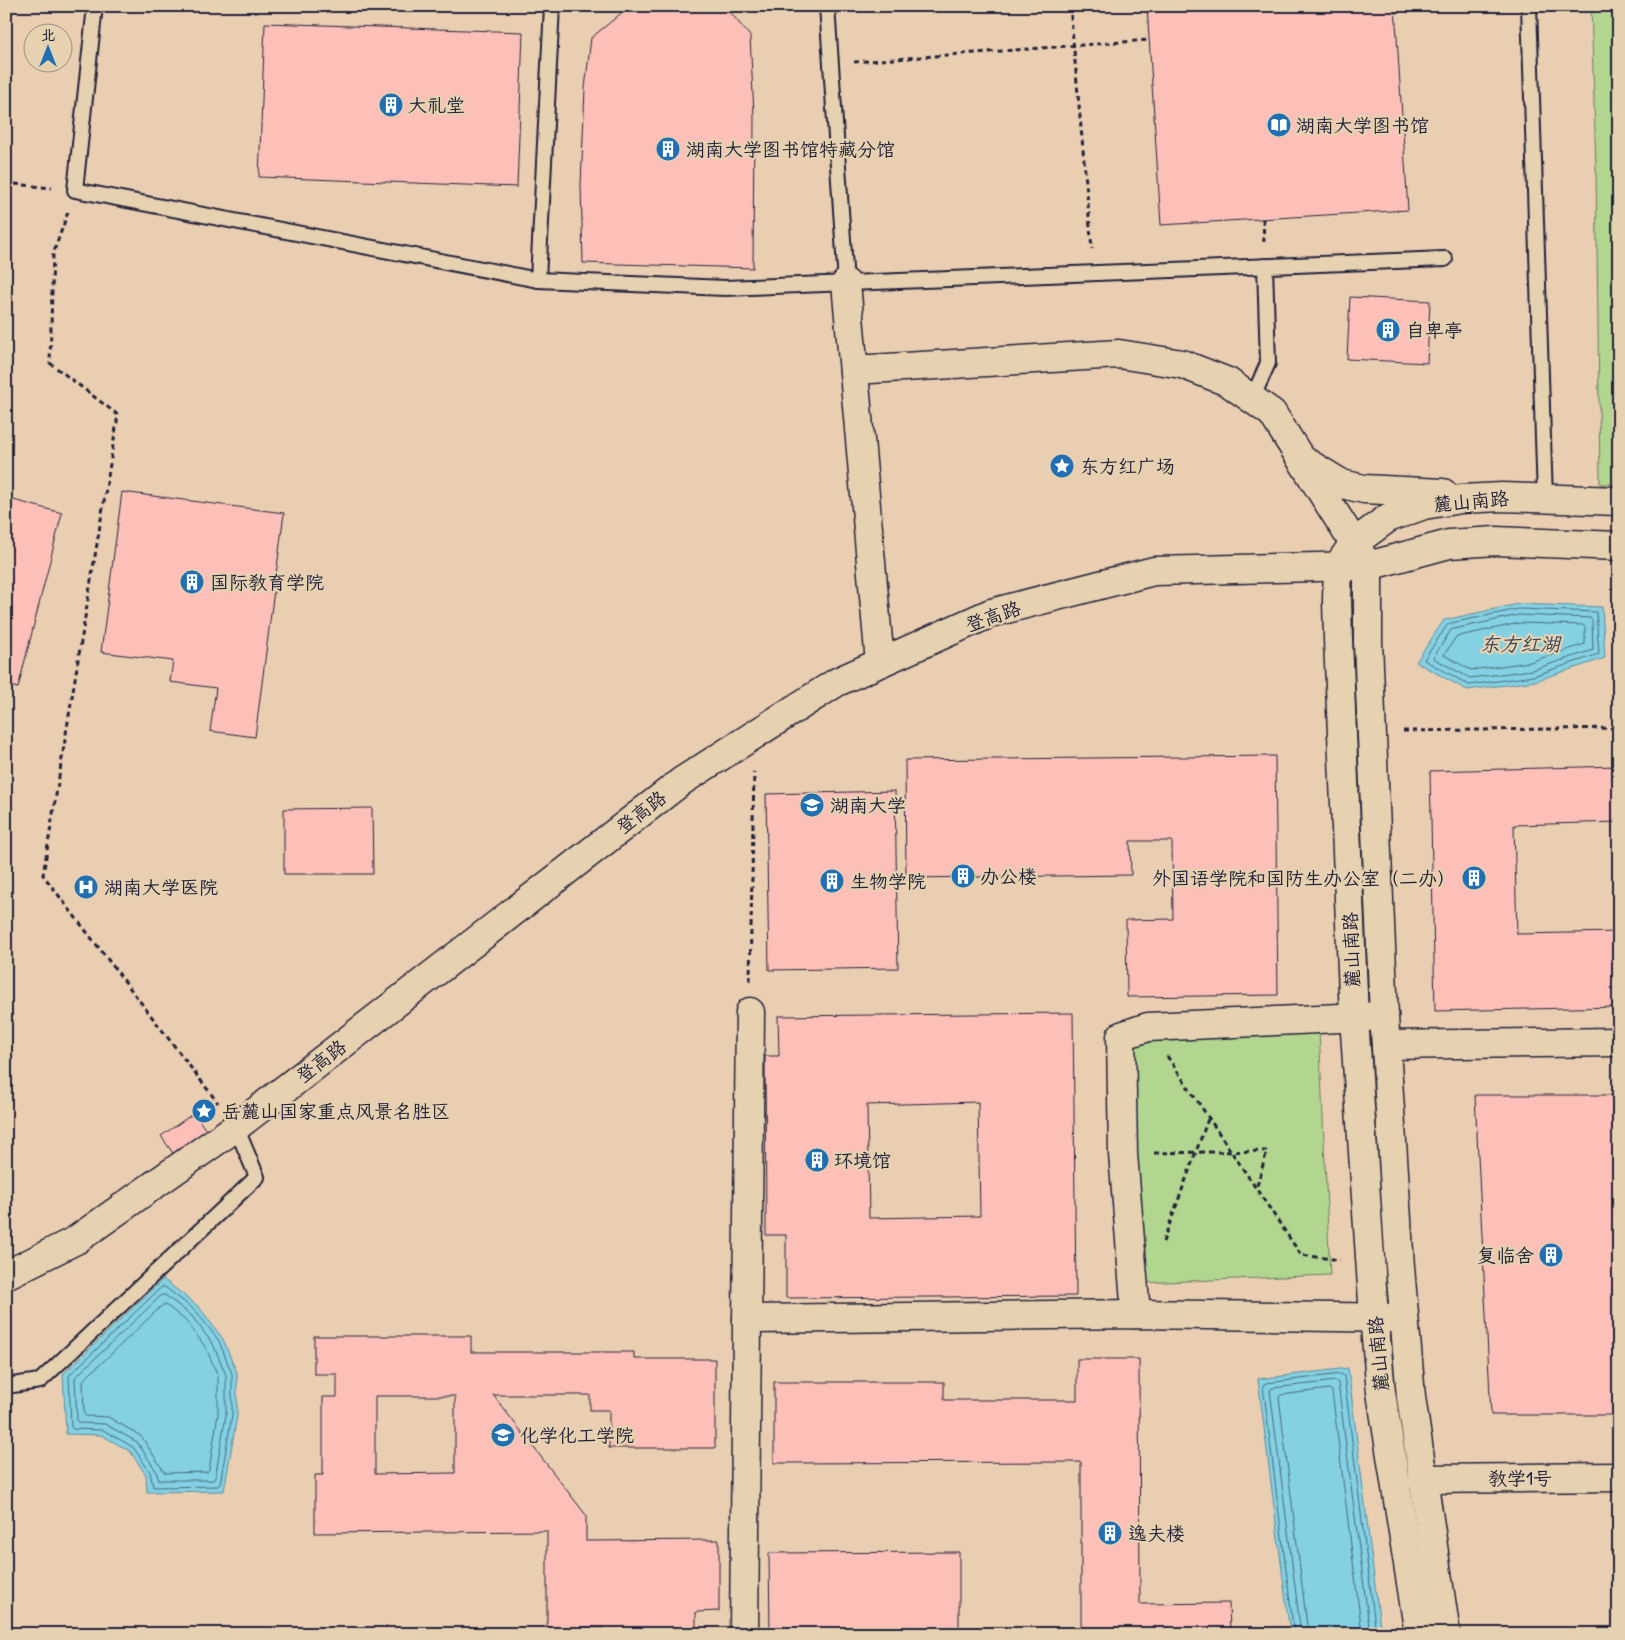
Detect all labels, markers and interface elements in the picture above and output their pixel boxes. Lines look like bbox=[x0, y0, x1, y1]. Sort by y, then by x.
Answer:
north arrow bbox=[22, 22, 72, 72]
text: 北 bbox=[41, 25, 55, 44]
building icon: 大礼堂 bbox=[378, 92, 404, 118]
place label: 大礼堂 bbox=[408, 92, 465, 118]
library icon: 湖南大学图书馆 bbox=[1266, 112, 1292, 138]
place label: 湖南大学图书馆 bbox=[1296, 112, 1429, 138]
building icon: 湖南大学图书馆特藏分馆 bbox=[655, 136, 681, 162]
place label: 湖南大学图书馆特藏分馆 bbox=[686, 136, 895, 162]
building icon: 自卑亭 bbox=[1375, 317, 1401, 343]
place label: 自卑亭 bbox=[1406, 317, 1463, 343]
place icon: 东方红广场 bbox=[1049, 453, 1075, 479]
place label: 东方红广场 bbox=[1080, 453, 1175, 479]
street label: 麓山南路 bbox=[1432, 485, 1510, 517]
building icon: 国际教育学院 bbox=[179, 569, 205, 595]
place label: 国际教育学院 bbox=[210, 569, 324, 595]
street label: 登高路 bbox=[962, 594, 1024, 638]
water label: 东方红湖 bbox=[1480, 630, 1562, 657]
street label: 登高路 bbox=[611, 784, 671, 840]
school or university icon: 湖南大学 bbox=[799, 792, 825, 818]
place label: 湖南大学 bbox=[830, 792, 906, 818]
building icon: 办公楼 bbox=[950, 863, 976, 889]
place label: 办公楼 bbox=[980, 863, 1037, 889]
place label: 外国语学院和国防生办公室（二办） bbox=[1152, 865, 1456, 891]
building icon: 外国语学院和国防生办公室（二办） bbox=[1461, 865, 1487, 891]
building icon: 生物学院 bbox=[819, 868, 845, 894]
place label: 生物学院 bbox=[850, 868, 926, 894]
hospital icon: 湖南大学医院 bbox=[73, 874, 99, 900]
place label: 湖南大学医院 bbox=[104, 874, 218, 900]
street label: 麓山南路 bbox=[1337, 912, 1365, 988]
street label: 登高路 bbox=[291, 1033, 351, 1089]
place icon: 岳麓山国家重点风景名胜区 bbox=[191, 1098, 217, 1124]
place label: 岳麓山国家重点风景名胜区 bbox=[222, 1098, 450, 1124]
building icon: 环境馆 bbox=[804, 1147, 830, 1173]
place label: 环境馆 bbox=[834, 1147, 891, 1173]
place label: 复临舍 bbox=[1477, 1242, 1534, 1268]
building icon: 复临舍 bbox=[1538, 1242, 1564, 1268]
street label: 麓山南路 bbox=[1362, 1315, 1394, 1393]
school or university icon: 化学化工学院 bbox=[490, 1422, 516, 1448]
place label: 化学化工学院 bbox=[520, 1422, 634, 1448]
street label: 教学1号 bbox=[1488, 1465, 1552, 1491]
building icon: 逸夫楼 bbox=[1097, 1520, 1123, 1546]
place label: 逸夫楼 bbox=[1128, 1520, 1185, 1546]

